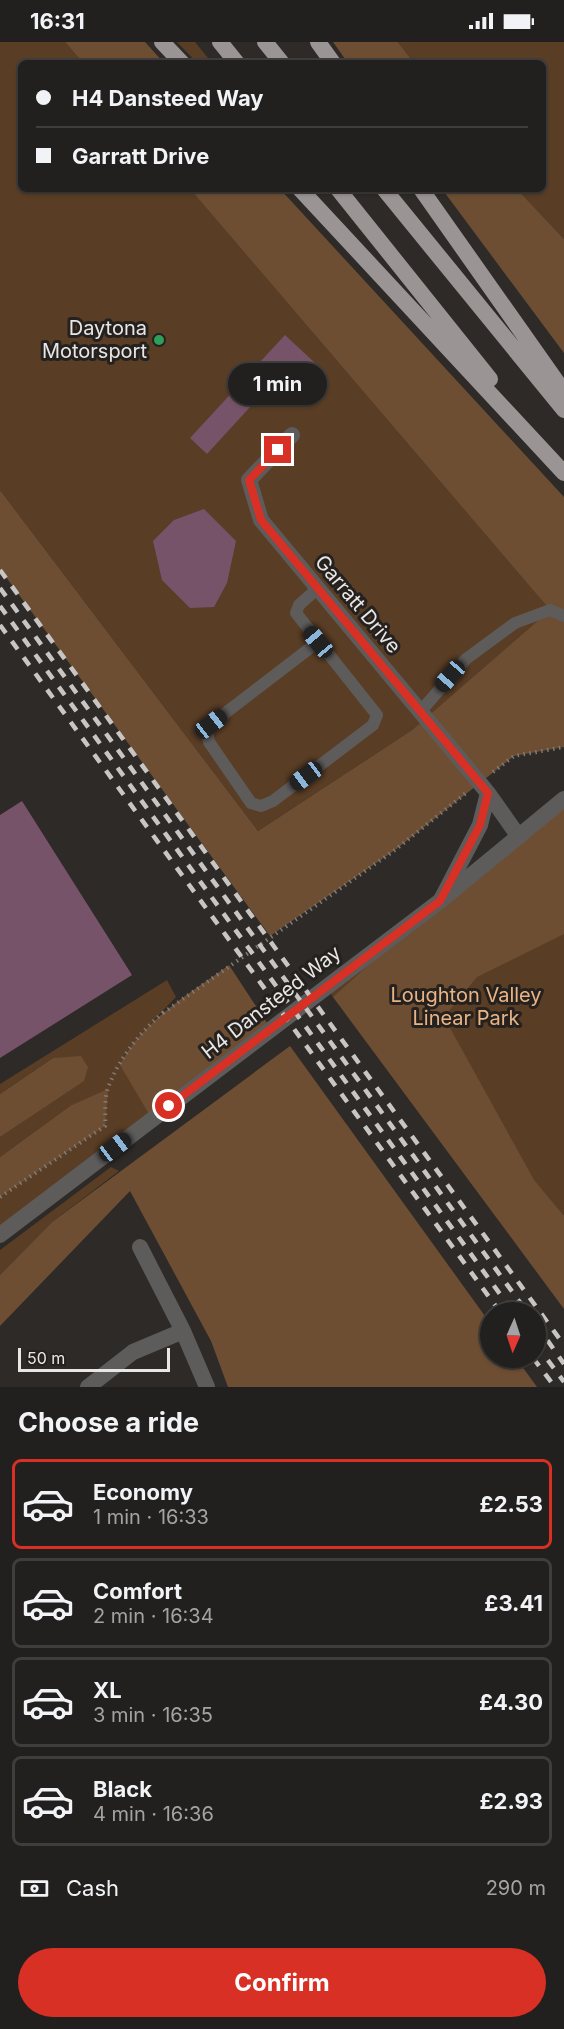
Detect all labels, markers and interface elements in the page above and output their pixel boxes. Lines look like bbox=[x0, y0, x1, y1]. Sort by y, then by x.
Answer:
text: 16:31 bbox=[30, 8, 85, 34]
text: H4 Dansteed Way bbox=[72, 85, 264, 111]
text: Garratt Drive bbox=[72, 143, 209, 169]
place label: Daytona Motorsport bbox=[42, 316, 147, 363]
marker: Daytona Motorsport bbox=[152, 333, 166, 347]
callout: 1 min bbox=[228, 363, 328, 405]
text: 1 min bbox=[253, 372, 302, 396]
route end bbox=[264, 436, 291, 463]
street label: Garratt Drive bbox=[310, 550, 406, 658]
car bbox=[300, 622, 336, 662]
car bbox=[431, 657, 469, 695]
car bbox=[191, 706, 231, 742]
car bbox=[286, 758, 326, 794]
street label: H4 Dansteed Way bbox=[197, 940, 345, 1064]
park label: Loughton Valley Linear Park bbox=[390, 983, 542, 1030]
route start bbox=[155, 1092, 182, 1119]
car bbox=[95, 1129, 135, 1165]
north arrow bbox=[480, 1302, 546, 1368]
map controls bbox=[480, 1302, 546, 1368]
scale bar bbox=[18, 1345, 170, 1372]
text: 50 m bbox=[27, 1348, 65, 1368]
text: Choose a ride bbox=[18, 1406, 199, 1439]
icon: car bbox=[21, 1477, 75, 1531]
text: Economy bbox=[93, 1479, 193, 1505]
text: £2.53 bbox=[480, 1491, 543, 1517]
text: 1 min · 16:33 bbox=[93, 1505, 209, 1529]
icon: car bbox=[21, 1576, 75, 1630]
text: Comfort bbox=[93, 1578, 182, 1604]
text: £3.41 bbox=[484, 1590, 543, 1616]
text: 2 min · 16:34 bbox=[93, 1604, 214, 1628]
icon: car bbox=[21, 1675, 75, 1729]
text: XL bbox=[93, 1677, 122, 1703]
text: £4.30 bbox=[479, 1689, 543, 1715]
text: 3 min · 16:35 bbox=[93, 1703, 213, 1727]
icon: car bbox=[21, 1774, 75, 1828]
text: Black bbox=[93, 1776, 152, 1802]
text: £2.93 bbox=[480, 1788, 543, 1814]
text: 4 min · 16:36 bbox=[93, 1802, 214, 1826]
icon: cash bbox=[18, 1872, 51, 1905]
text: Cash bbox=[66, 1875, 119, 1901]
text: 290 m bbox=[486, 1876, 546, 1900]
button: Confirm bbox=[18, 1948, 546, 2017]

